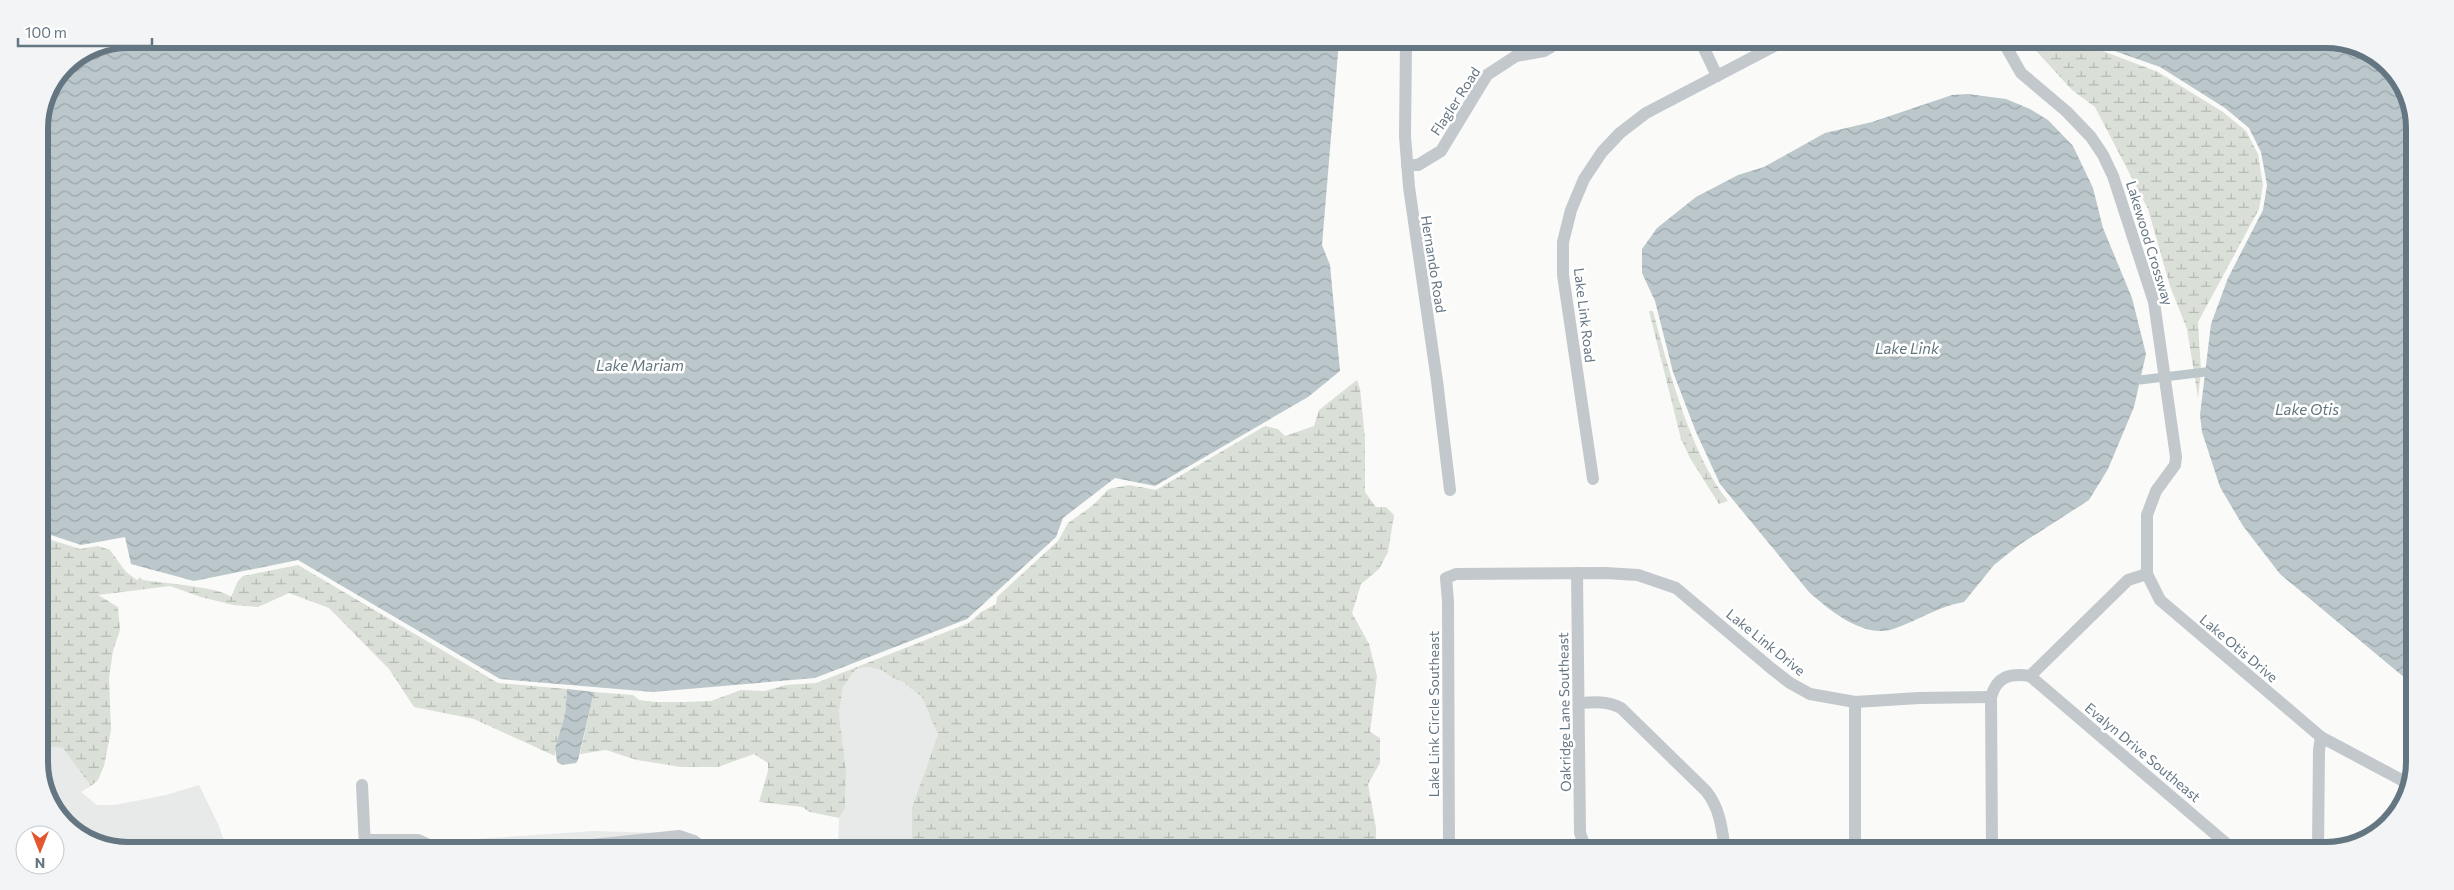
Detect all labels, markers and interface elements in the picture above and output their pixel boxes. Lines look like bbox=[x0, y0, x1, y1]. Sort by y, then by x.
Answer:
scale bar bbox=[18, 15, 151, 47]
text: 100 m bbox=[25, 23, 67, 41]
street label: Flagler Road bbox=[1427, 63, 1483, 139]
street label: Lakewood Crossway bbox=[2123, 179, 2177, 307]
street label: Hernando Road bbox=[1418, 214, 1450, 314]
street label: Lake Link Road bbox=[1571, 267, 1599, 363]
water label: Lake Link bbox=[1875, 339, 1940, 357]
water label: Lake Mariam bbox=[596, 356, 684, 374]
water label: Lake Otis bbox=[2275, 400, 2339, 418]
street label: Lake Link Drive bbox=[1723, 605, 1809, 679]
street label: Lake Otis Drive bbox=[2197, 611, 2281, 685]
street label: Lake Link Circle Southeast bbox=[1425, 630, 1442, 797]
street label: Oakridge Lane Southeast bbox=[1554, 632, 1574, 792]
street label: Evalyn Drive Southeast bbox=[2082, 699, 2204, 805]
north arrow bbox=[15, 825, 65, 875]
text: N bbox=[35, 855, 45, 872]

